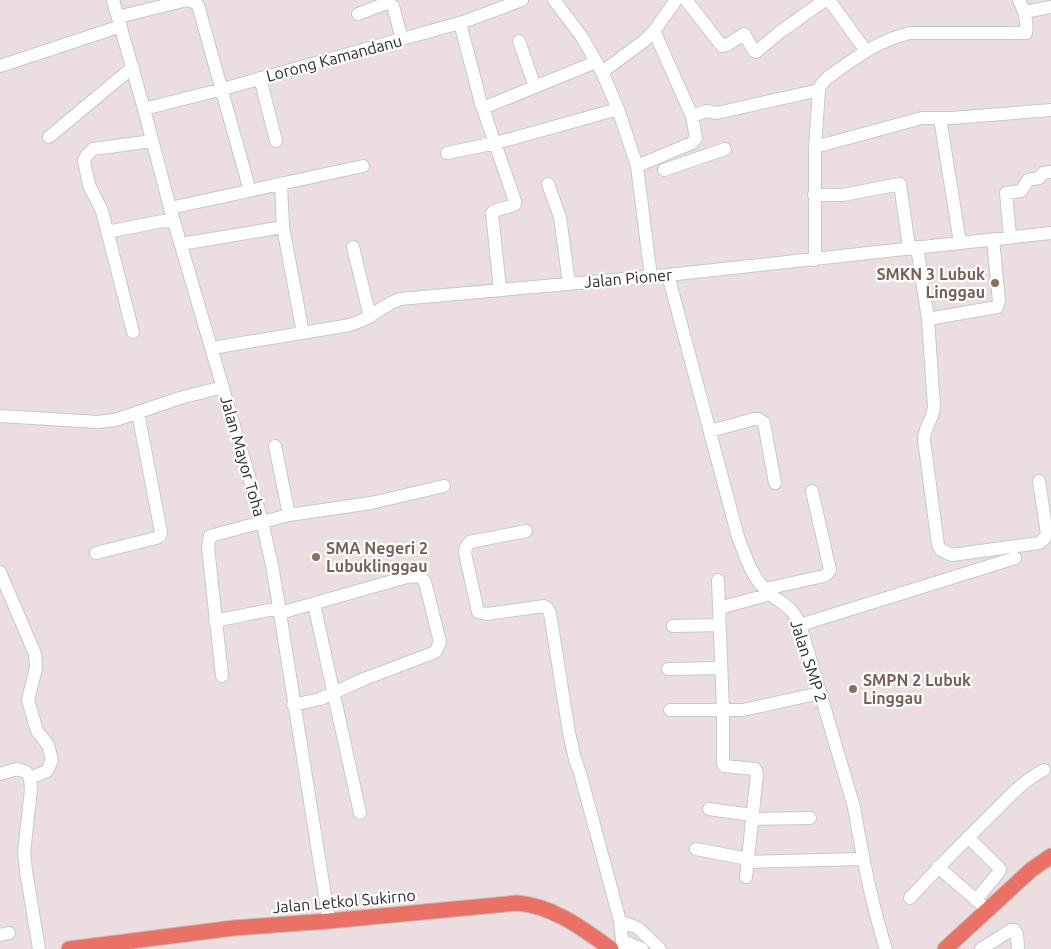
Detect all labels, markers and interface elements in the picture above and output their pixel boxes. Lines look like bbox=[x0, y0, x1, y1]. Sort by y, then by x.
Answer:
street label: Lorong Kamandanu bbox=[264, 31, 404, 85]
street label: Jalan Pioner bbox=[583, 265, 673, 291]
place label: SMKN 3 Lubuk Linggau bbox=[876, 265, 985, 301]
marker: SMKN 3 Lubuk Linggau bbox=[989, 277, 1001, 289]
street label: Jalan Mayor Toha bbox=[217, 393, 269, 519]
place label: SMA Negeri 2 Lubuklinggau bbox=[326, 539, 428, 575]
marker: SMA Negeri 2 Lubuklinggau bbox=[310, 551, 322, 563]
street label: Jalan SMP 2 bbox=[787, 617, 831, 705]
place label: SMPN 2 Lubuk Linggau bbox=[863, 671, 971, 707]
marker: SMPN 2 Lubuk Linggau bbox=[847, 683, 859, 695]
street label: Jalan Letkol Sukirno bbox=[272, 886, 416, 916]

